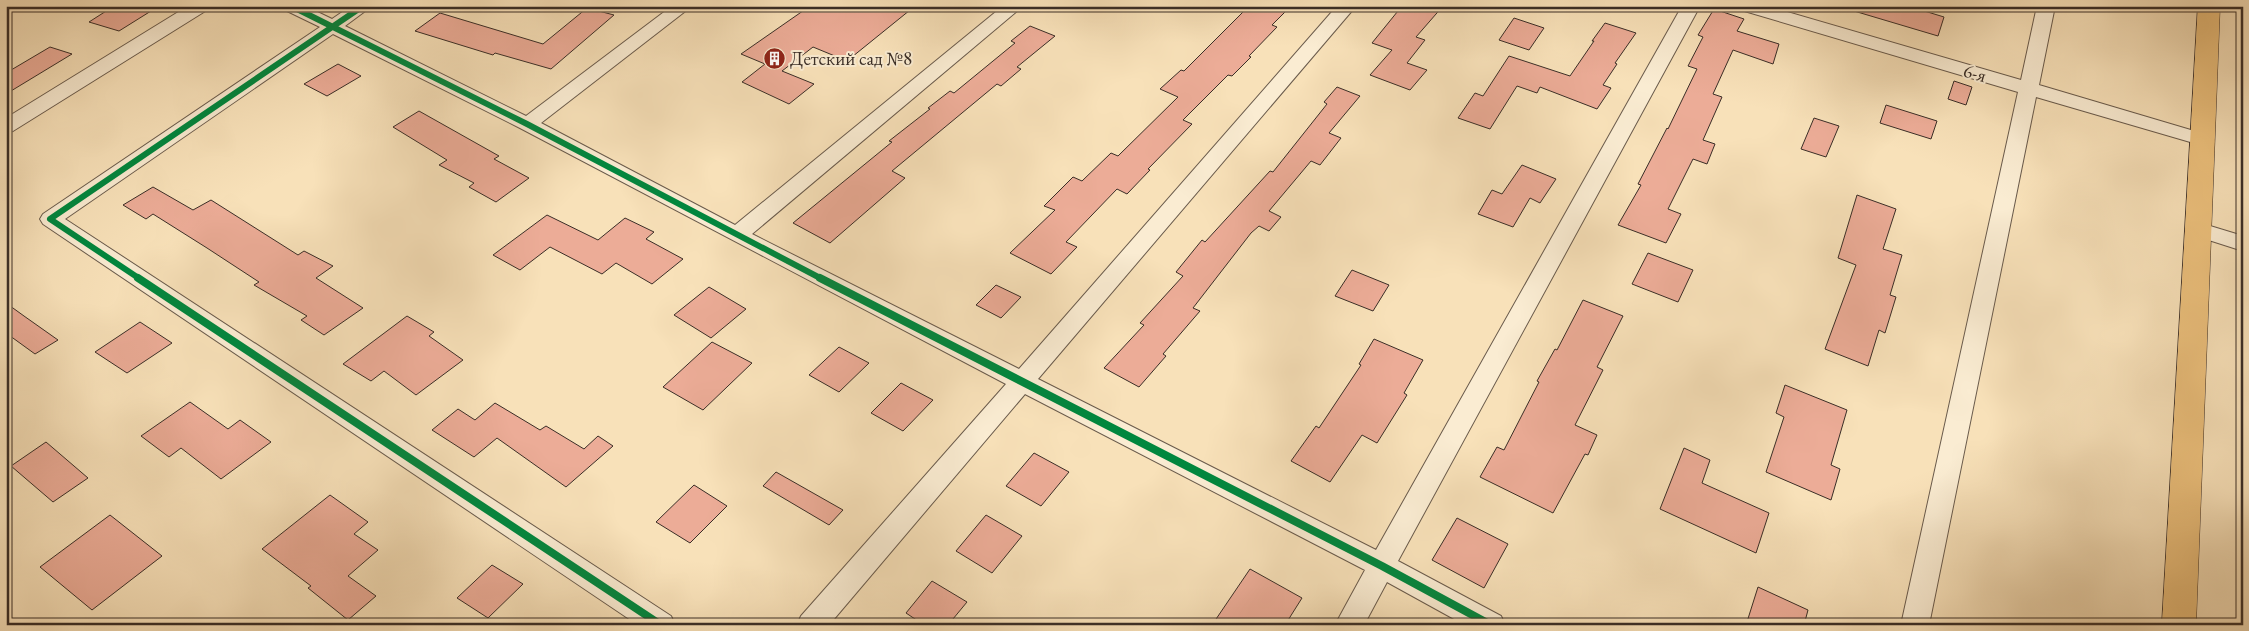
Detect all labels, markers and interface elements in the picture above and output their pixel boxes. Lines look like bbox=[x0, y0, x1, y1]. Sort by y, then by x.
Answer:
building icon: Детский сад №8 bbox=[762, 46, 786, 70]
place label: Детский сад №8 bbox=[790, 46, 912, 71]
street label: 6-я bbox=[1961, 58, 1990, 88]

